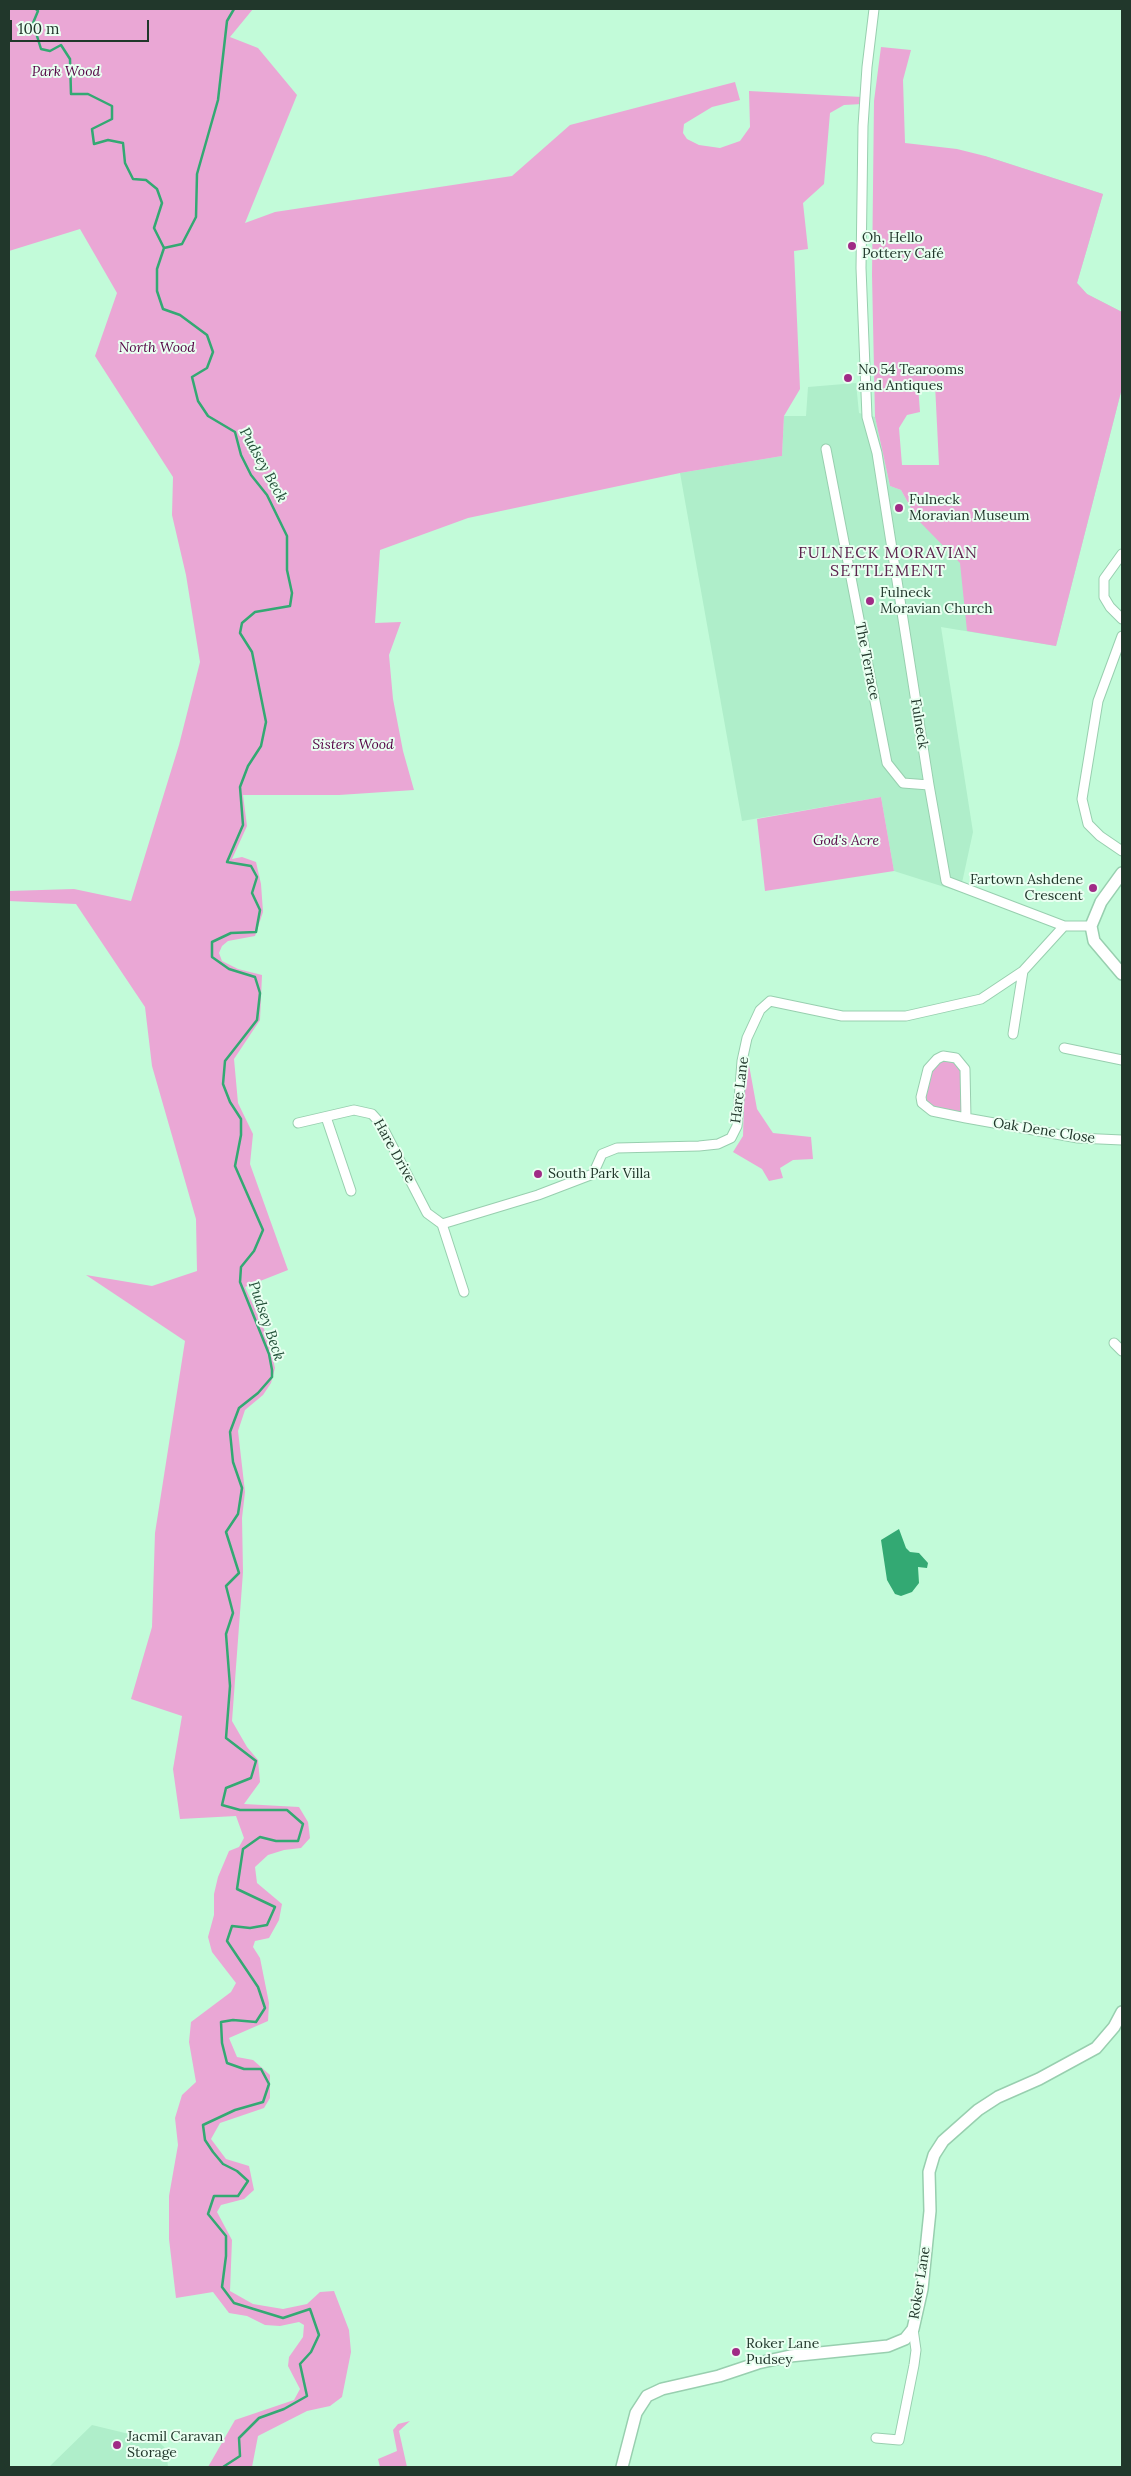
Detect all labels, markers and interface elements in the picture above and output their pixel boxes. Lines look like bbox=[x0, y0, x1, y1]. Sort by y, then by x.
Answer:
scale bar bbox=[12, 10, 151, 42]
text: 100 m bbox=[18, 19, 59, 38]
park label: Park Wood bbox=[32, 64, 100, 80]
place label: Oh, Hello Pottery Café bbox=[862, 230, 944, 262]
marker: Oh, Hello Pottery Café bbox=[846, 240, 858, 252]
park label: North Wood bbox=[119, 340, 195, 356]
place label: No 54 Tearooms and Antiques bbox=[858, 362, 964, 394]
marker: No 54 Tearooms and Antiques bbox=[842, 372, 854, 384]
water label: Pudsey Beck bbox=[235, 424, 291, 506]
place label: Fulneck Moravian Museum bbox=[909, 492, 1030, 524]
marker: Fulneck Moravian Museum bbox=[893, 502, 905, 514]
district label: FULNECK MORAVIAN SETTLEMENT bbox=[796, 543, 980, 581]
place label: Fulneck Moravian Church bbox=[880, 585, 993, 618]
marker: Fulneck Moravian Church bbox=[864, 595, 876, 607]
street label: The Terrace bbox=[851, 621, 883, 701]
street label: Fulneck bbox=[907, 698, 931, 750]
park label: Sisters Wood bbox=[312, 737, 394, 753]
park label: God's Acre bbox=[813, 833, 879, 849]
place label: Fartown Ashdene Crescent bbox=[970, 872, 1083, 904]
marker: Fartown Ashdene Crescent bbox=[1087, 882, 1099, 894]
street label: Hare Lane bbox=[728, 1056, 752, 1124]
street label: Oak Dene Close bbox=[992, 1115, 1096, 1147]
street label: Hare Drive bbox=[370, 1116, 418, 1186]
place label: South Park Villa bbox=[548, 1166, 650, 1182]
marker: South Park Villa bbox=[532, 1168, 544, 1180]
water label: Pudsey Beck bbox=[244, 1279, 288, 1363]
street label: Roker Lane bbox=[906, 2245, 934, 2321]
place label: Roker Lane Pudsey bbox=[746, 2336, 819, 2368]
marker: Roker Lane Pudsey bbox=[730, 2346, 742, 2358]
place label: Jacmil Caravan Storage bbox=[127, 2429, 223, 2462]
marker: Jacmil Caravan Storage bbox=[111, 2439, 123, 2451]

